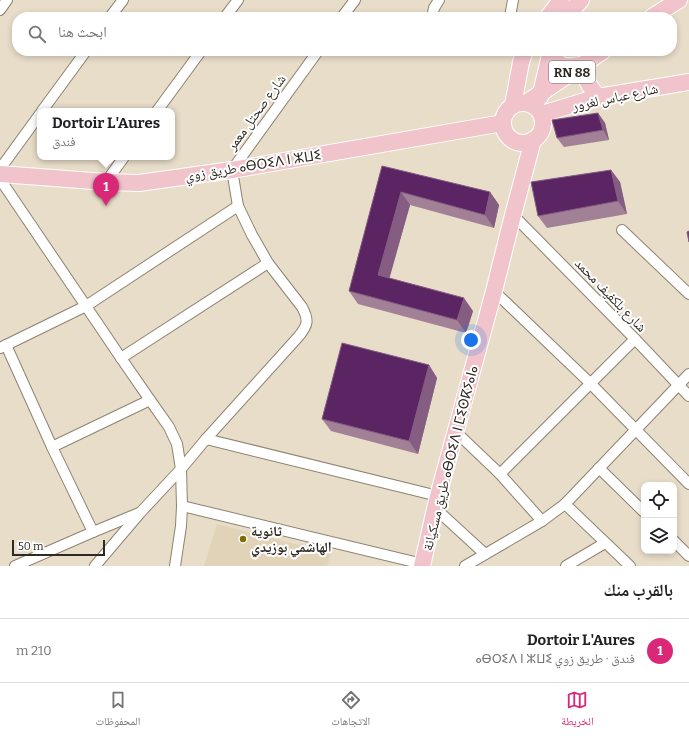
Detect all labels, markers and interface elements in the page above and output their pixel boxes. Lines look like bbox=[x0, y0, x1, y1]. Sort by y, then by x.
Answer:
search box bbox=[12, 12, 677, 56]
icon: search bbox=[26, 23, 48, 45]
text: ابحث هنا bbox=[58, 23, 107, 41]
road number: RN 88 bbox=[549, 61, 595, 83]
street label: شارع صحتل معمر bbox=[223, 71, 290, 155]
street label: شارع عباس لغرور bbox=[570, 80, 660, 116]
popup bbox=[37, 108, 175, 160]
text: Dortoir L'Aures bbox=[52, 114, 160, 132]
text: فندق bbox=[52, 134, 76, 149]
street label: طريق زوي ⴰⴱⵔⵉⴷ ⵏ ⵣⵡⵉ bbox=[184, 146, 323, 187]
pin: 1 bbox=[93, 173, 119, 206]
street label: شارع بلكفيف محمد bbox=[570, 255, 650, 336]
your location bbox=[461, 330, 481, 350]
street label: طريق مسكيانة ⴰⴱⵔⵉⴷ ⵏ ⵎⵉⵙⴽⵢⴰⵏⴰ bbox=[419, 364, 483, 553]
map controls bbox=[641, 482, 677, 554]
button: locate bbox=[641, 482, 677, 518]
button: layers bbox=[641, 518, 677, 554]
place label: ثانوية الهاشمي بوزيدي bbox=[251, 523, 332, 558]
marker: ثانوية الهاشمي بوزيدي bbox=[238, 534, 248, 544]
scale bar bbox=[12, 538, 105, 557]
text: 50 m bbox=[18, 540, 44, 553]
text: بالقرب منك bbox=[604, 580, 673, 601]
text: Dortoir L'Aures bbox=[527, 631, 635, 649]
text: 210 m bbox=[16, 643, 52, 658]
text: 1 bbox=[657, 643, 663, 658]
text: فندق · طريق زوي ⴰⴱⵔⵉⴷ ⵏ ⵣⵡⵉ bbox=[475, 651, 635, 666]
tab: المحفوظات bbox=[95, 689, 140, 732]
tab: الاتجاهات bbox=[331, 689, 370, 732]
tab: الخريطة bbox=[561, 689, 594, 732]

